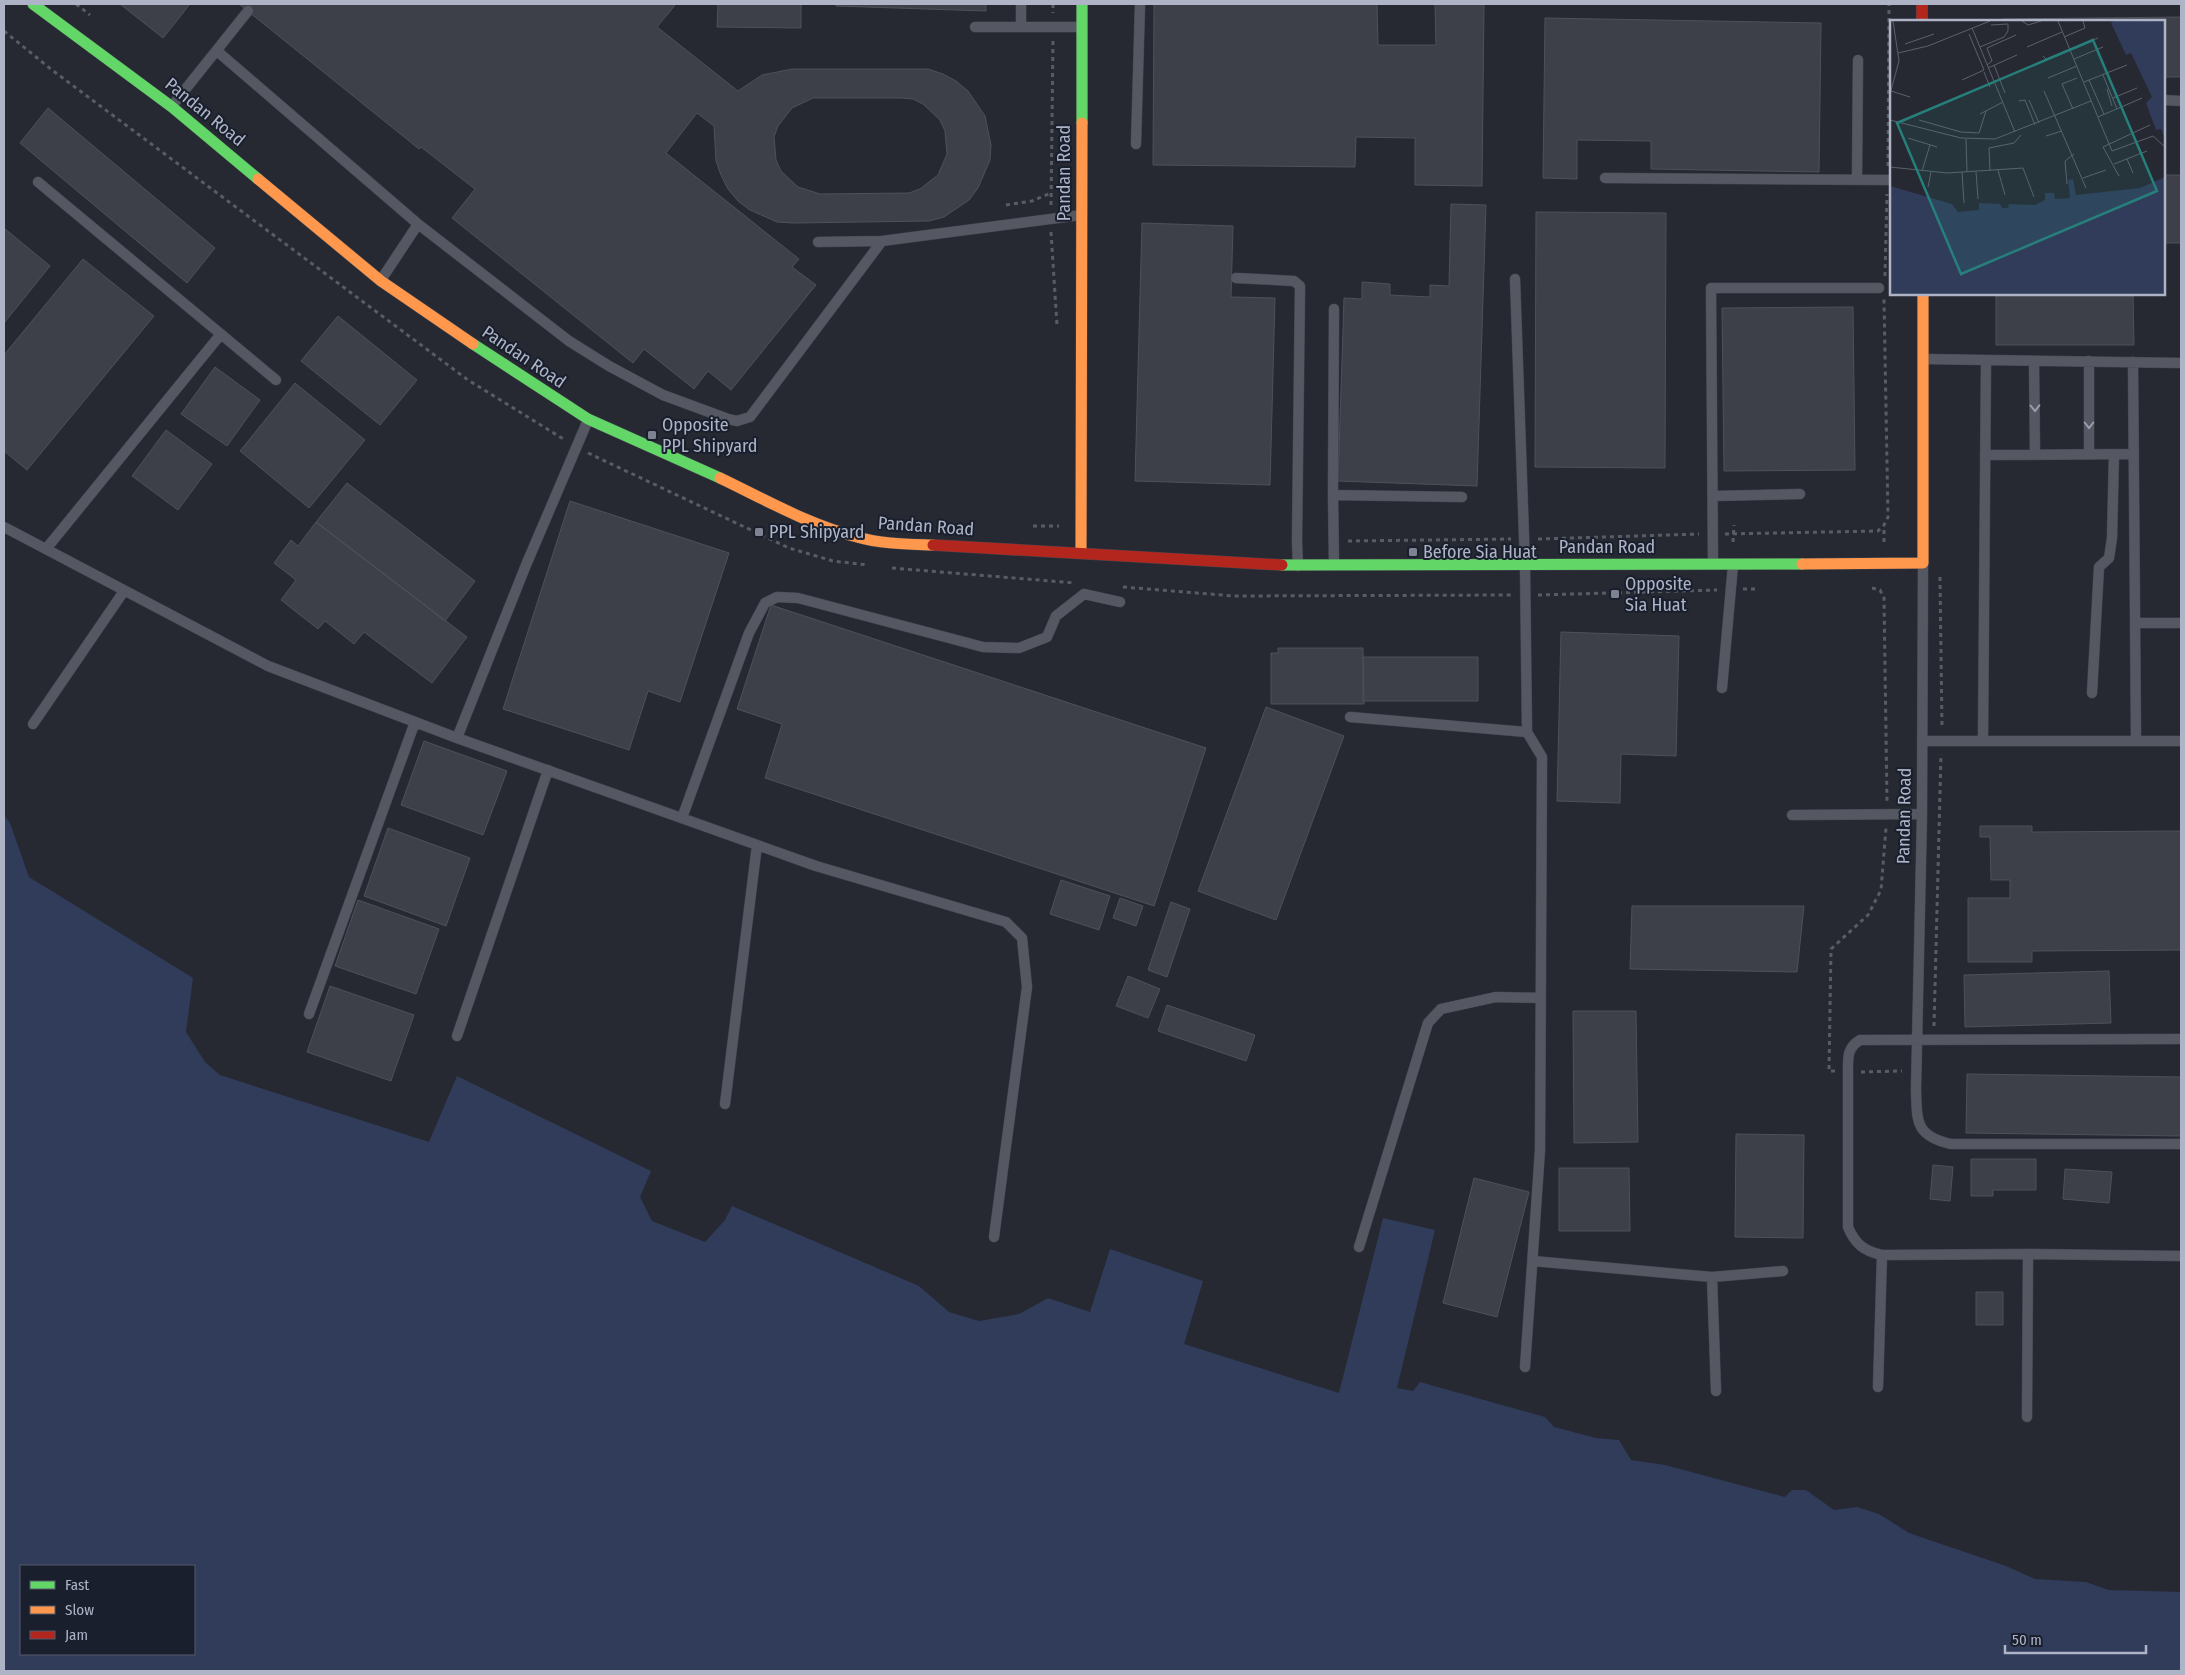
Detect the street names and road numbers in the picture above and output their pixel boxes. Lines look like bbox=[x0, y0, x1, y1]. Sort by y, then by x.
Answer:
street label: Pandan Road bbox=[161, 73, 249, 151]
street label: Pandan Road bbox=[1053, 125, 1075, 221]
street label: Pandan Road bbox=[478, 321, 570, 393]
street label: Pandan Road bbox=[877, 512, 975, 540]
street label: Pandan Road bbox=[1559, 536, 1655, 558]
street label: Pandan Road bbox=[1892, 768, 1916, 864]

